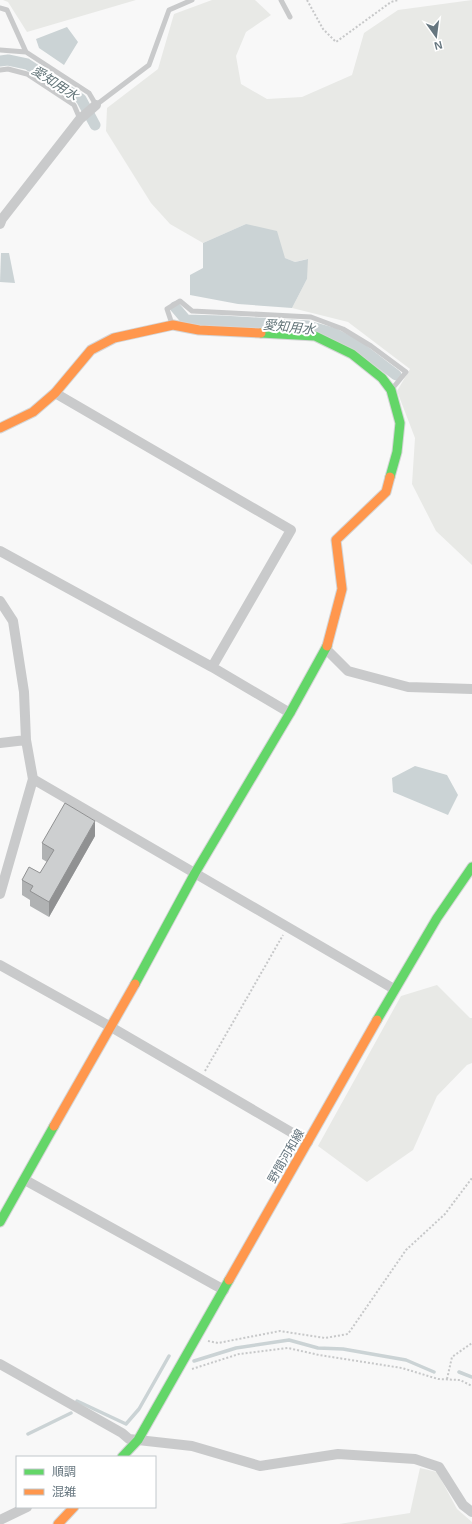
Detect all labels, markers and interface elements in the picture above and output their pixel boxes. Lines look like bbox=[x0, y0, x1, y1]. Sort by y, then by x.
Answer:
north arrow bbox=[416, 16, 456, 56]
text: N bbox=[433, 39, 444, 52]
water label: 愛知用水 bbox=[29, 63, 83, 105]
water label: 愛知用水 bbox=[262, 317, 318, 337]
street label: 野間河和線 bbox=[265, 1127, 307, 1185]
legend bbox=[16, 1456, 156, 1508]
text: 順調 bbox=[52, 1465, 76, 1479]
text: 混雑 bbox=[52, 1485, 76, 1499]

